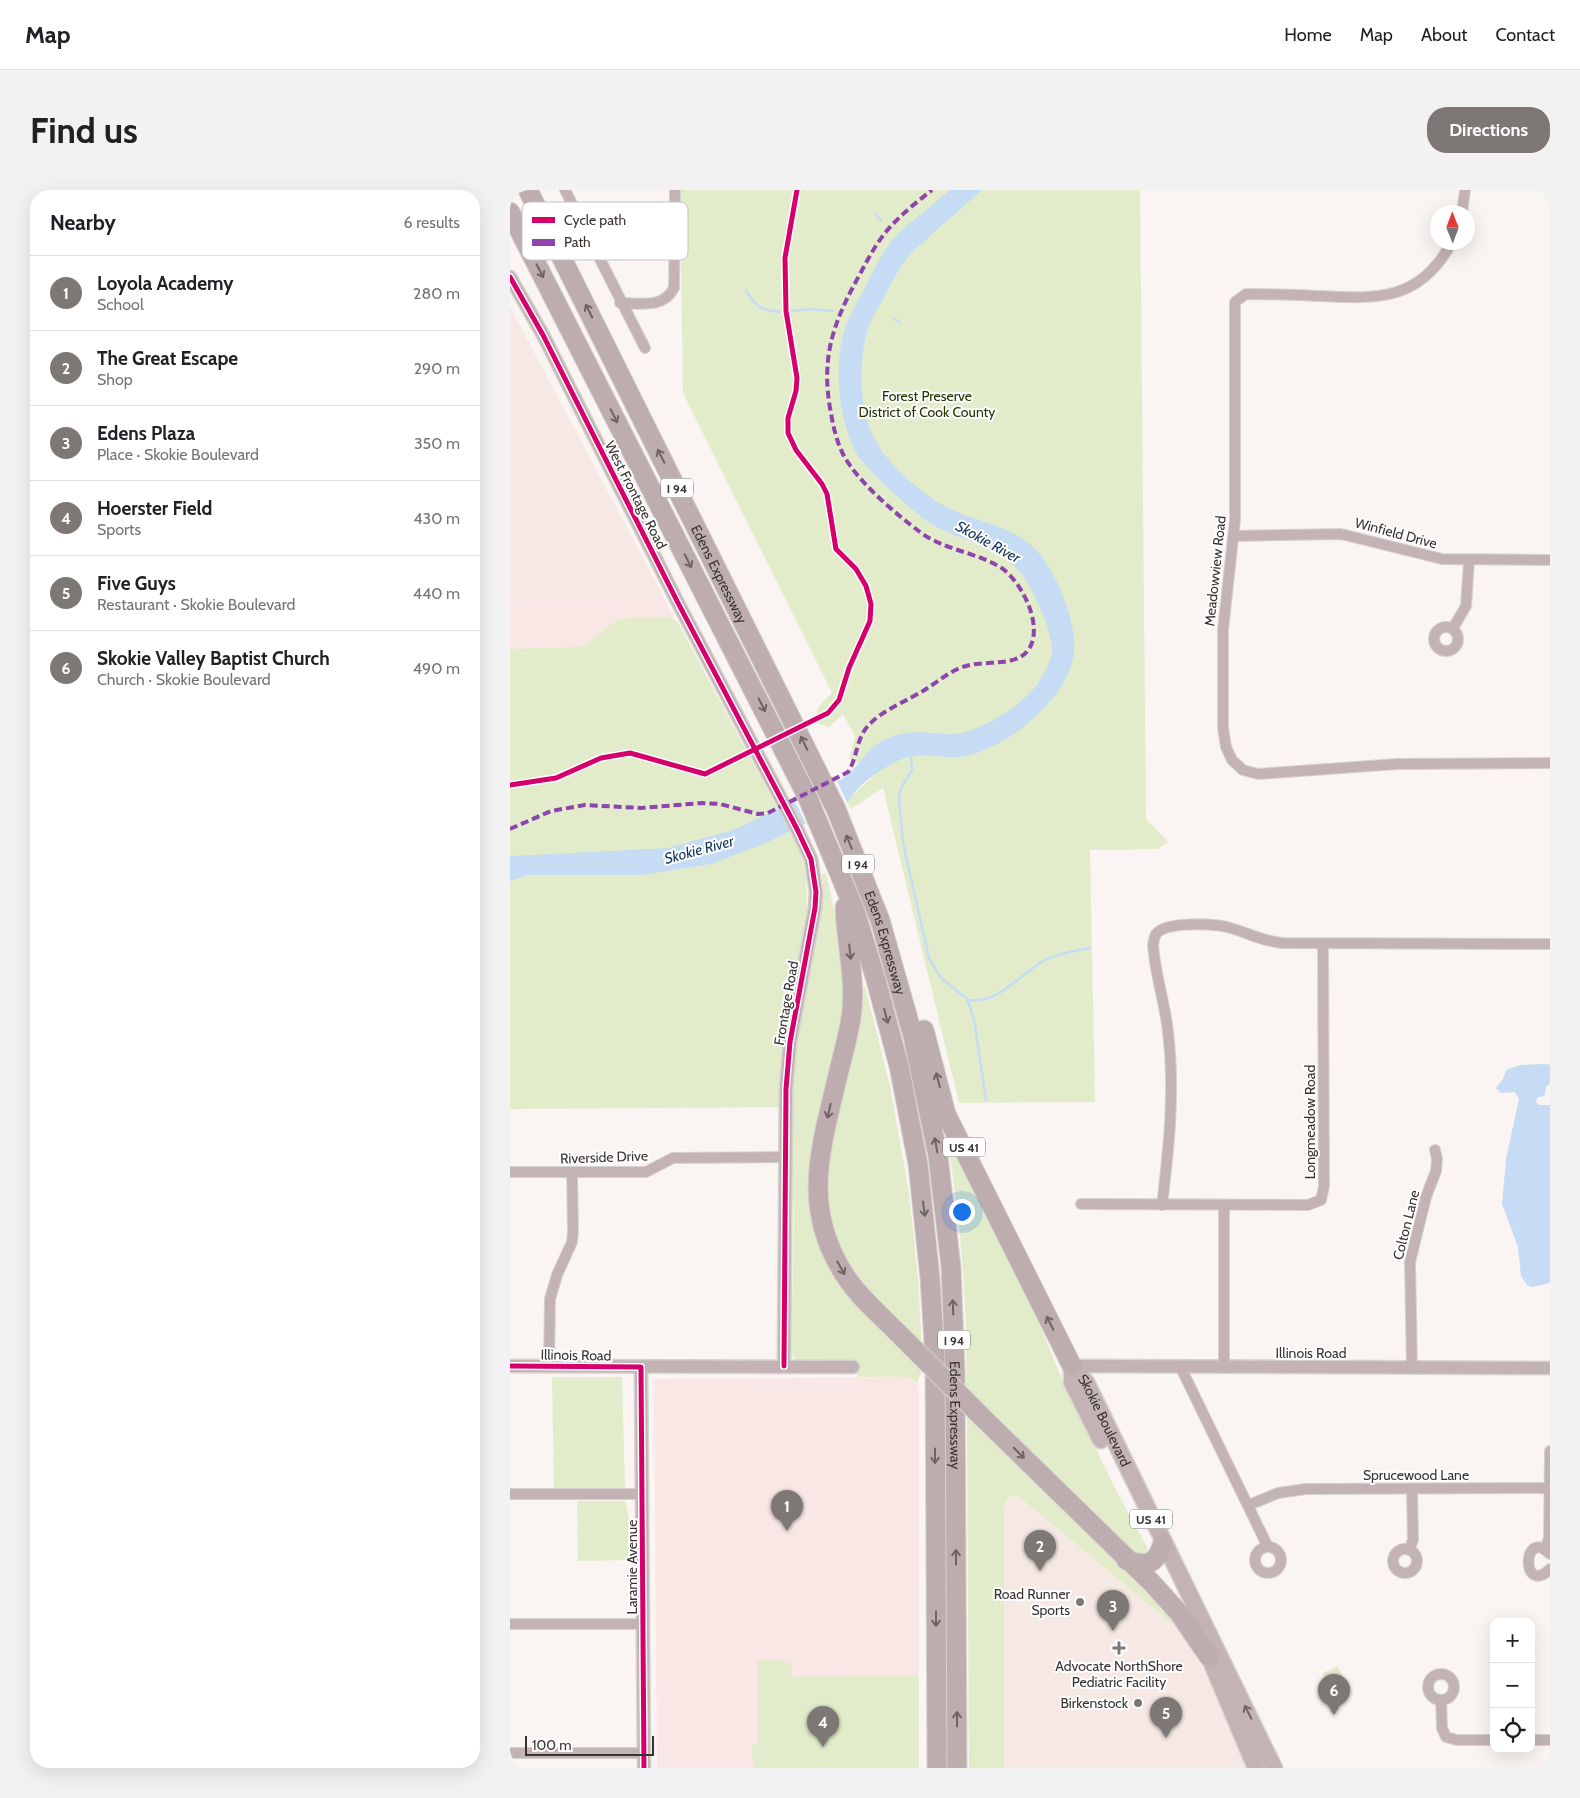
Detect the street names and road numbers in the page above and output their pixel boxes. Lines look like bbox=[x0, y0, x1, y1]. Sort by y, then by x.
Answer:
street label: West Frontage Road bbox=[601, 438, 671, 552]
road number: I 94 bbox=[661, 478, 693, 498]
street label: Winfield Drive bbox=[1353, 513, 1439, 553]
street label: Meadowview Road bbox=[1200, 515, 1230, 627]
street label: Edens Expressway bbox=[687, 522, 751, 627]
road number: I 94 bbox=[842, 854, 874, 874]
street label: Edens Expressway bbox=[860, 888, 910, 997]
street label: Frontage Road bbox=[770, 959, 802, 1047]
street label: Longmeadow Road bbox=[1301, 1065, 1319, 1179]
road number: US 41 bbox=[943, 1138, 985, 1156]
street label: Riverside Drive bbox=[560, 1146, 648, 1168]
street label: Colton Lane bbox=[1389, 1188, 1423, 1262]
road number: I 94 bbox=[938, 1330, 970, 1350]
street label: Illinois Road bbox=[1276, 1344, 1346, 1362]
street label: Illinois Road bbox=[540, 1345, 612, 1365]
street label: Edens Expressway bbox=[946, 1361, 964, 1469]
street label: Skokie Boulevard bbox=[1074, 1370, 1135, 1470]
street label: Sprucewood Lane bbox=[1363, 1466, 1469, 1484]
road number: US 41 bbox=[1130, 1510, 1172, 1528]
street label: Laramie Avenue bbox=[623, 1520, 641, 1614]

